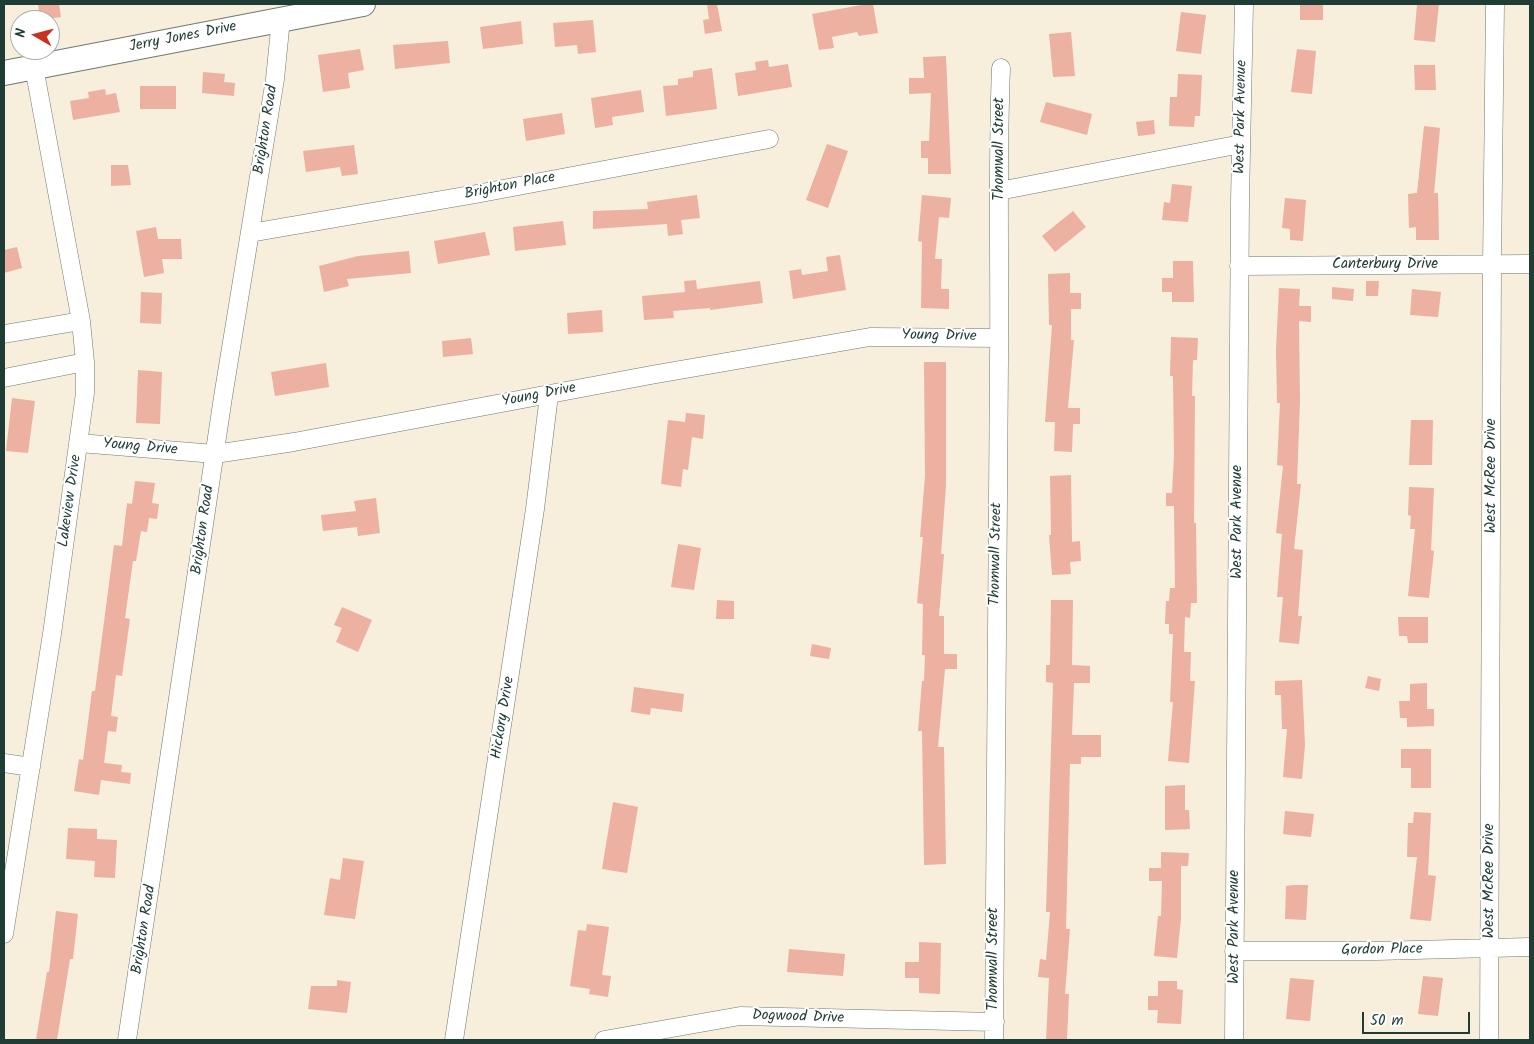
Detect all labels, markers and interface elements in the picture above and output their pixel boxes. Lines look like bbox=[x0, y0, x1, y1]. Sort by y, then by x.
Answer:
north arrow bbox=[10, 10, 60, 60]
street label: Jerry Jones Drive bbox=[128, 19, 238, 57]
text: N bbox=[10, 27, 33, 39]
street label: West Park Avenue bbox=[1232, 60, 1252, 174]
street label: Brighton Road bbox=[251, 84, 283, 176]
street label: Thomwall Street bbox=[991, 97, 1009, 201]
street label: Brighton Place bbox=[463, 169, 557, 205]
street label: Canterbury Drive bbox=[1332, 256, 1438, 274]
street label: Young Drive bbox=[901, 327, 977, 347]
street label: Young Drive bbox=[500, 380, 578, 412]
street label: West McRee Drive bbox=[1483, 419, 1501, 533]
street label: Young Drive bbox=[102, 436, 178, 460]
street label: Lakeview Drive bbox=[56, 454, 86, 548]
street label: West Park Avenue bbox=[1229, 465, 1247, 579]
street label: Brighton Road bbox=[189, 484, 219, 576]
street label: Thomwall Street bbox=[987, 502, 1007, 606]
street label: Hickory Drive bbox=[489, 675, 519, 761]
street label: West McRee Drive bbox=[1481, 824, 1499, 938]
street label: West Park Avenue bbox=[1226, 870, 1244, 984]
street label: Brighton Road bbox=[129, 884, 161, 976]
street label: Thomwall Street bbox=[985, 907, 1003, 1011]
street label: Gordon Place bbox=[1341, 941, 1423, 961]
scale bar bbox=[1364, 1002, 1472, 1034]
street label: Dogwood Drive bbox=[752, 1007, 844, 1029]
text: 50 m bbox=[1370, 1009, 1404, 1033]

